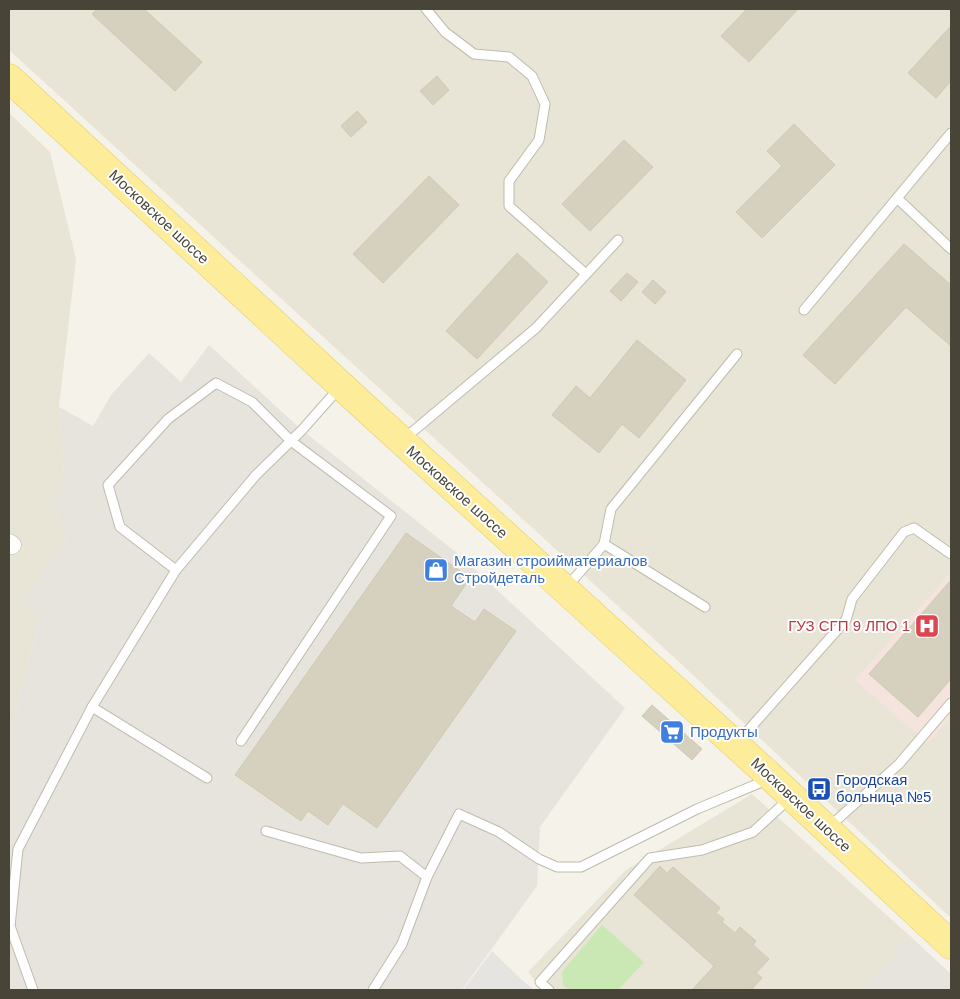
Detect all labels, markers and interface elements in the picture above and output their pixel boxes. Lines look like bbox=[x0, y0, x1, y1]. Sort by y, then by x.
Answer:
street label: Московское шоссе bbox=[106, 166, 213, 267]
street label: Московское шоссе bbox=[403, 442, 511, 542]
place label: Магазин строийматериалов Стройдеталь bbox=[454, 552, 648, 586]
shop icon: Магазин строийматериалов Стройдеталь bbox=[423, 557, 449, 583]
hospital icon: ГУЗ СГП 9 ЛПО 1 bbox=[914, 613, 940, 639]
place label: ГУЗ СГП 9 ЛПО 1 bbox=[788, 617, 910, 634]
supermarket icon: Продукты bbox=[659, 719, 685, 745]
place label: Продукты bbox=[690, 723, 758, 740]
street label: Московское шоссе bbox=[748, 754, 855, 855]
place label: Городская больница №5 bbox=[836, 771, 931, 805]
bus stop icon: Городская больница №5 bbox=[806, 776, 832, 802]

